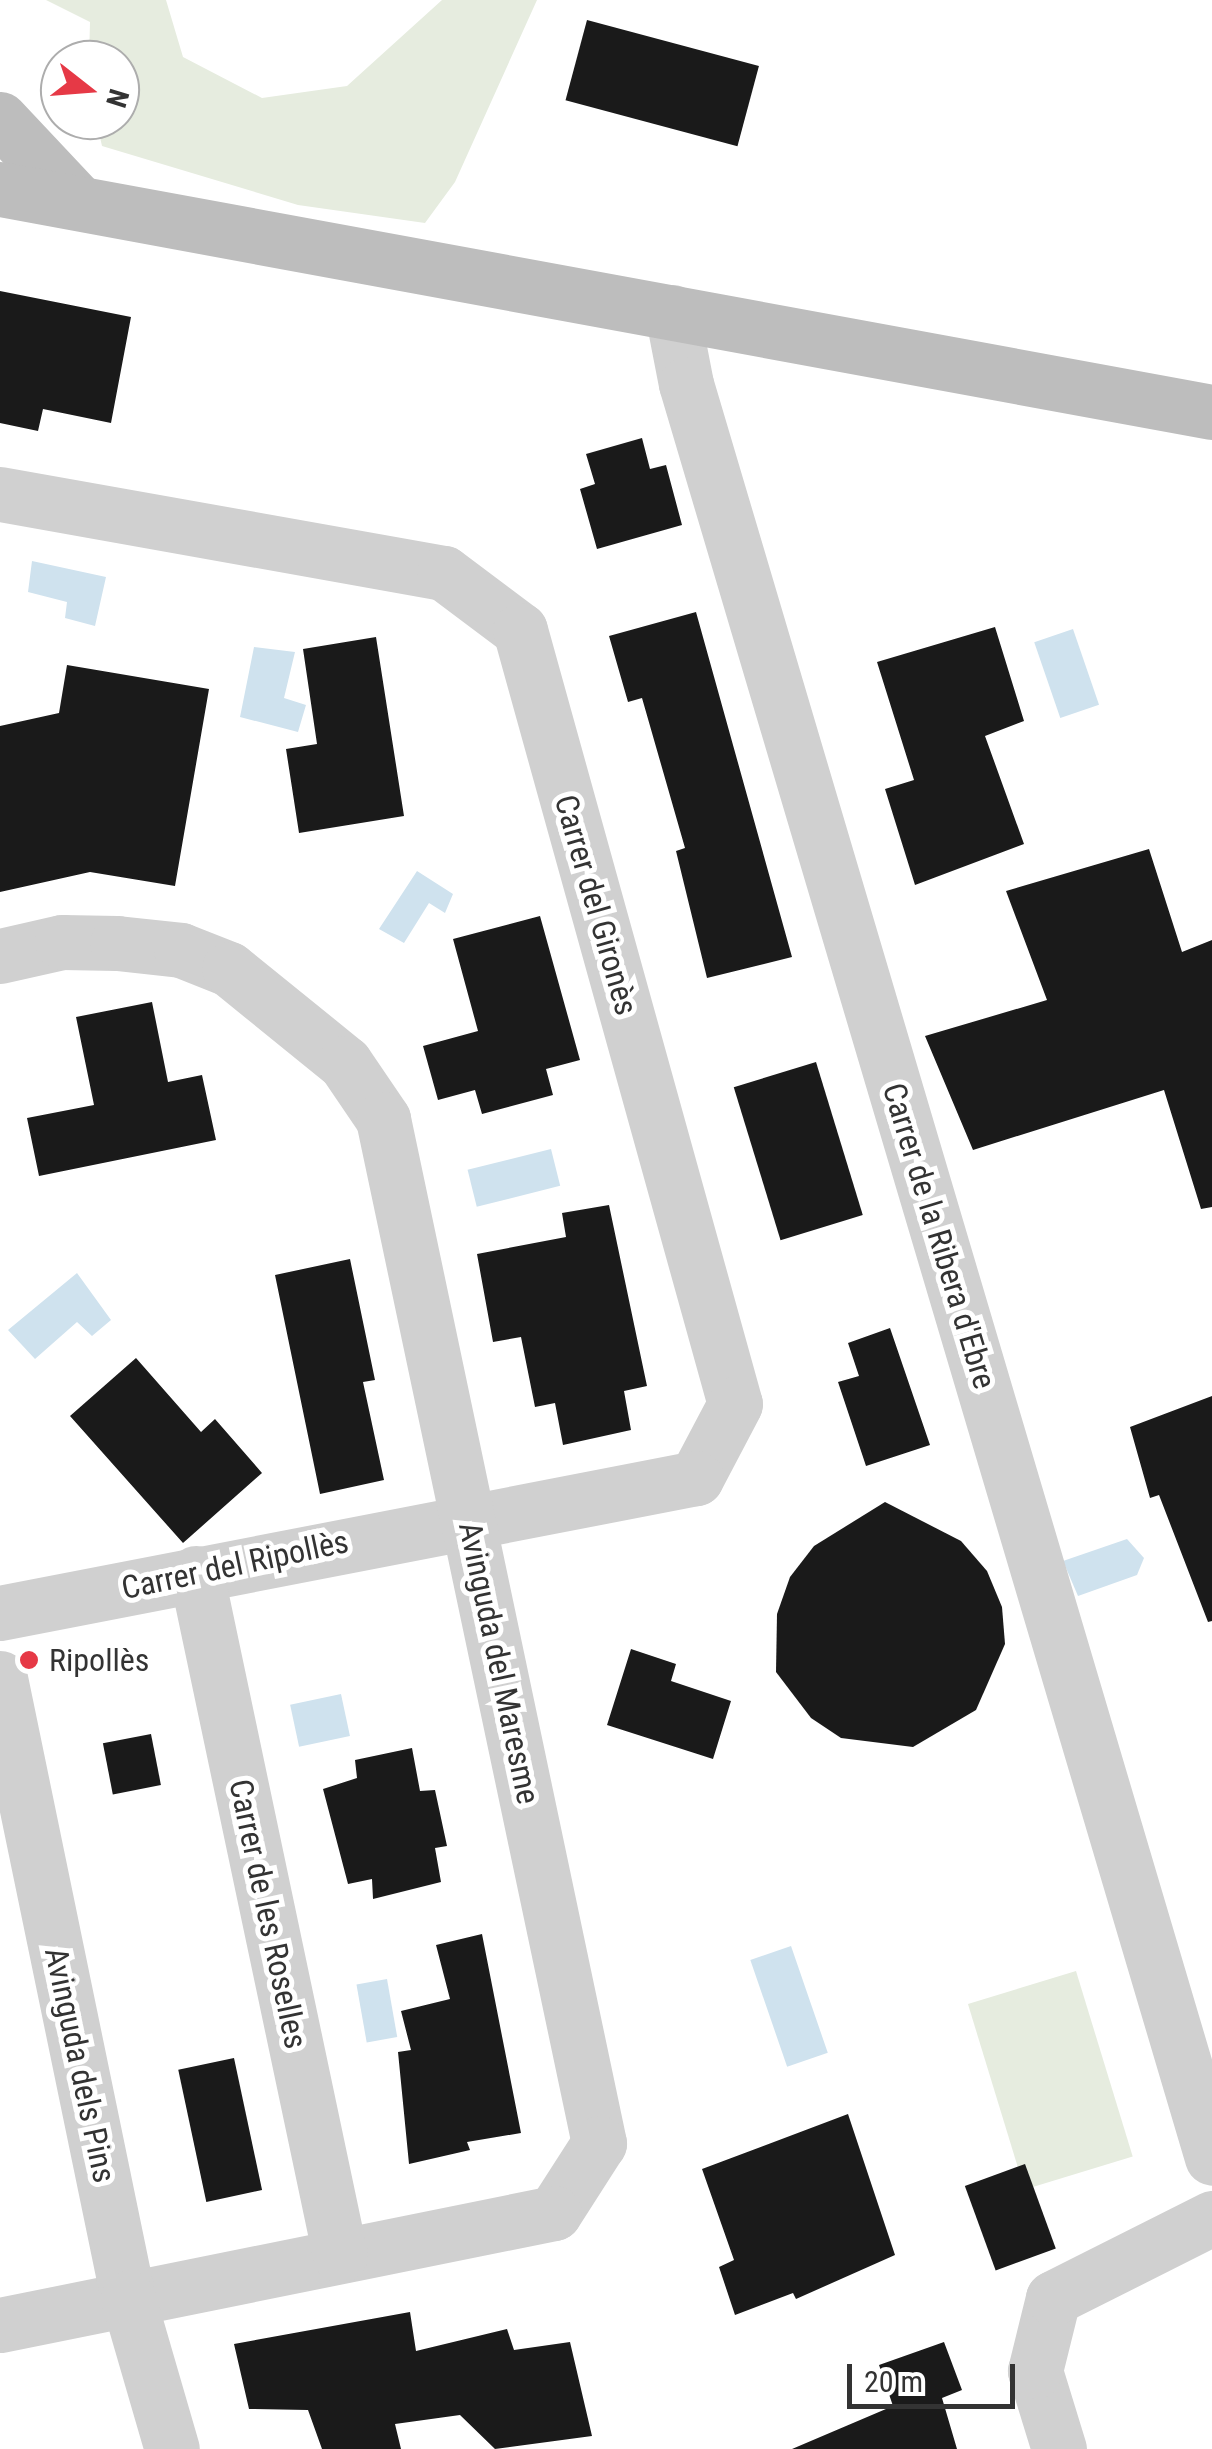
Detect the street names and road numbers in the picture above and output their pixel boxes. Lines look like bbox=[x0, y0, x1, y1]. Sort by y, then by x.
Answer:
street label: Carrer del Gironès bbox=[546, 791, 646, 1019]
street label: Carrer de la Ribera d'Ebre bbox=[874, 1079, 1004, 1393]
street label: Avinguda del Maresme bbox=[450, 1519, 548, 1807]
street label: Carrer del Ripollès bbox=[118, 1522, 352, 1608]
street label: Carrer de les Roselles bbox=[221, 1776, 315, 2052]
street label: Avinguda dels Pins bbox=[36, 1944, 124, 2186]

